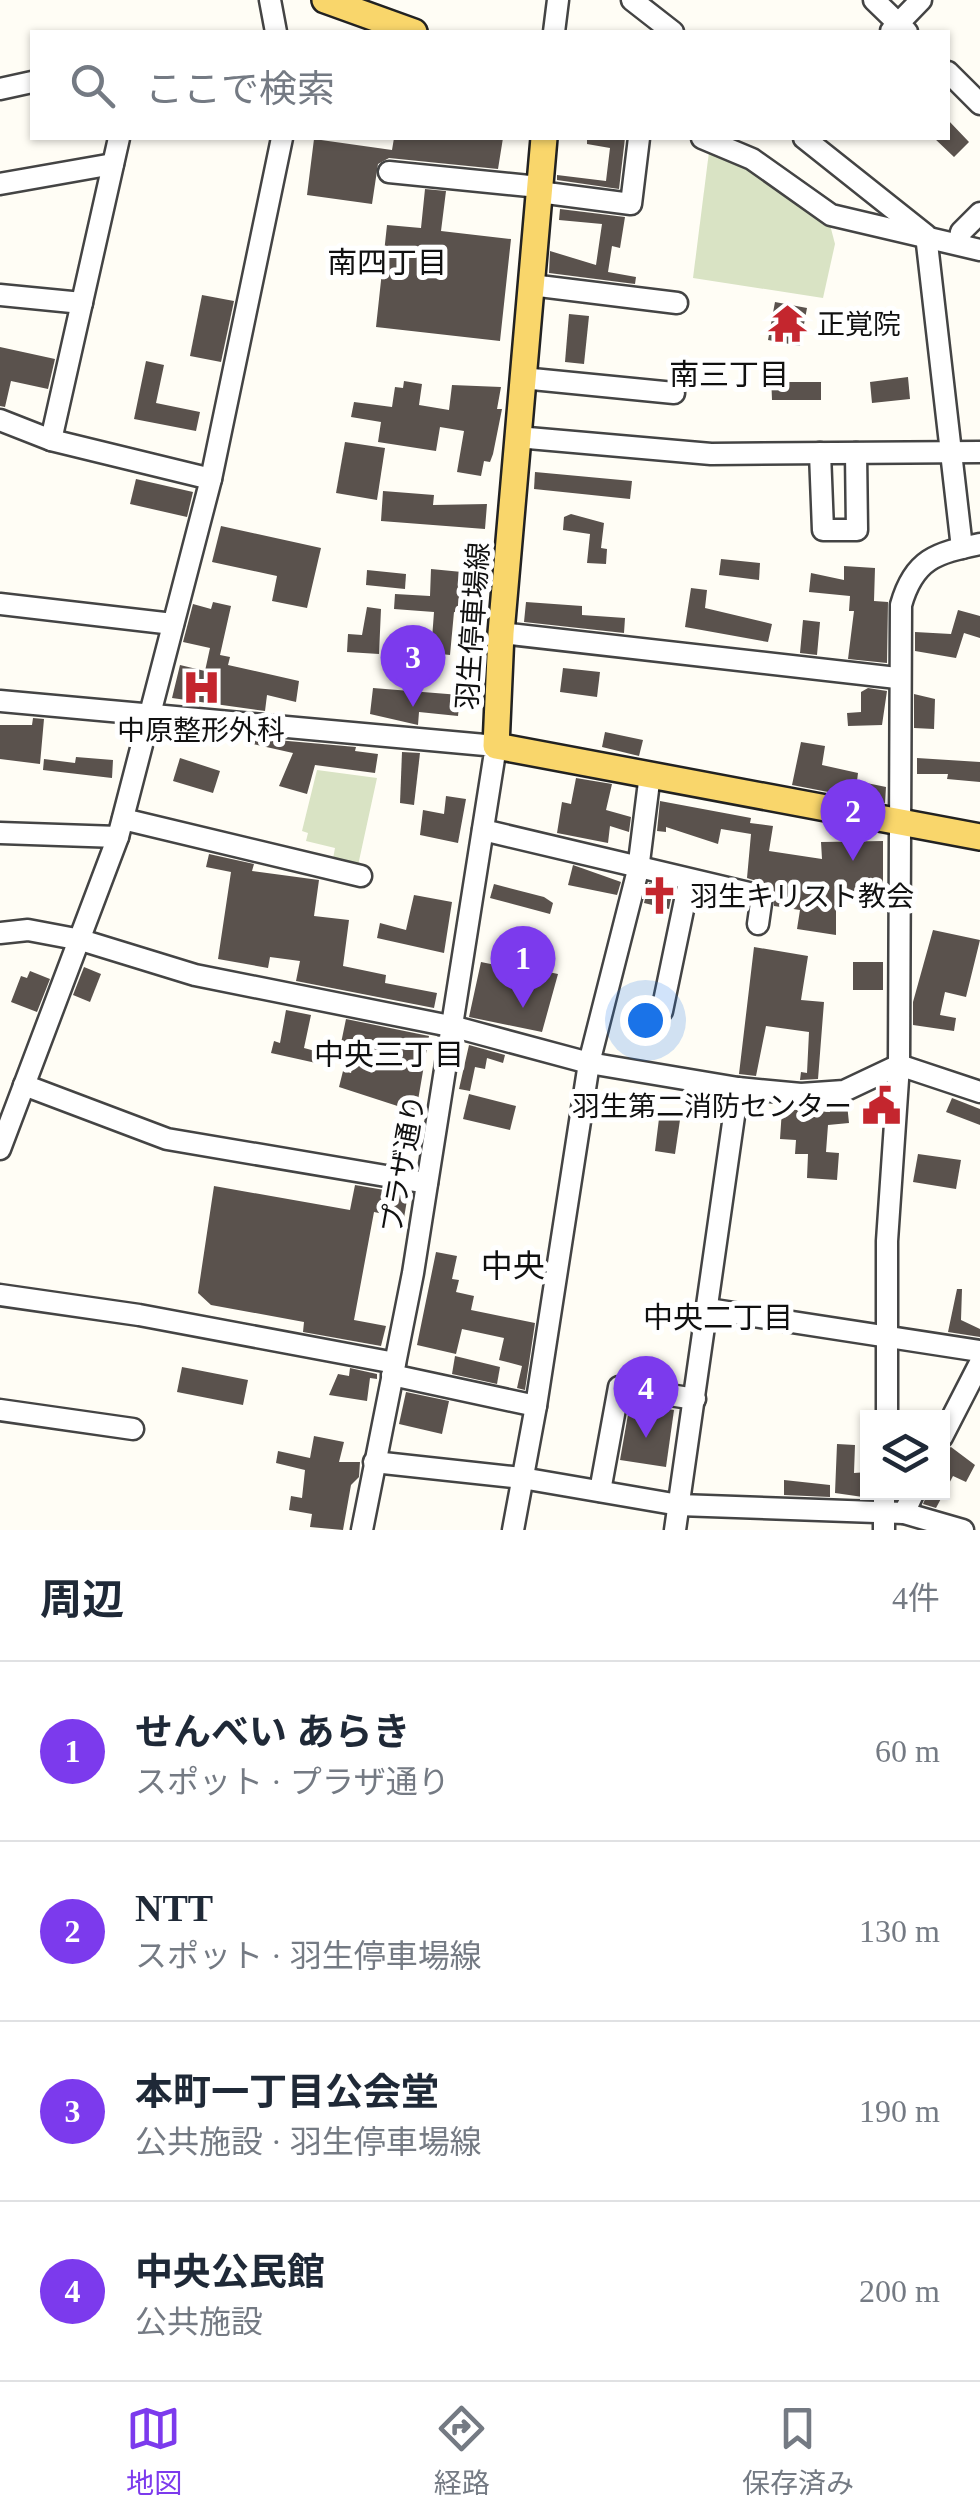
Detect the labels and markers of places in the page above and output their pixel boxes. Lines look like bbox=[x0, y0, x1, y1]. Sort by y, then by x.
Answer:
temple icon: 正覚院 bbox=[766, 303, 808, 345]
place label: 正覚院 bbox=[817, 309, 901, 340]
pin: 3 bbox=[380, 624, 446, 707]
hospital icon: 中原整形外科 bbox=[180, 667, 222, 709]
place label: 中原整形外科 bbox=[117, 715, 285, 746]
pin: 2 bbox=[820, 778, 886, 861]
church icon: 羽生キリスト教会 bbox=[639, 875, 681, 917]
place label: 羽生キリスト教会 bbox=[690, 881, 914, 912]
pin: 1 bbox=[490, 926, 556, 1008]
public building icon: 羽生第二消防センター bbox=[861, 1085, 903, 1127]
place label: 羽生第二消防センター bbox=[572, 1091, 852, 1122]
pin: 4 bbox=[614, 1356, 678, 1438]

